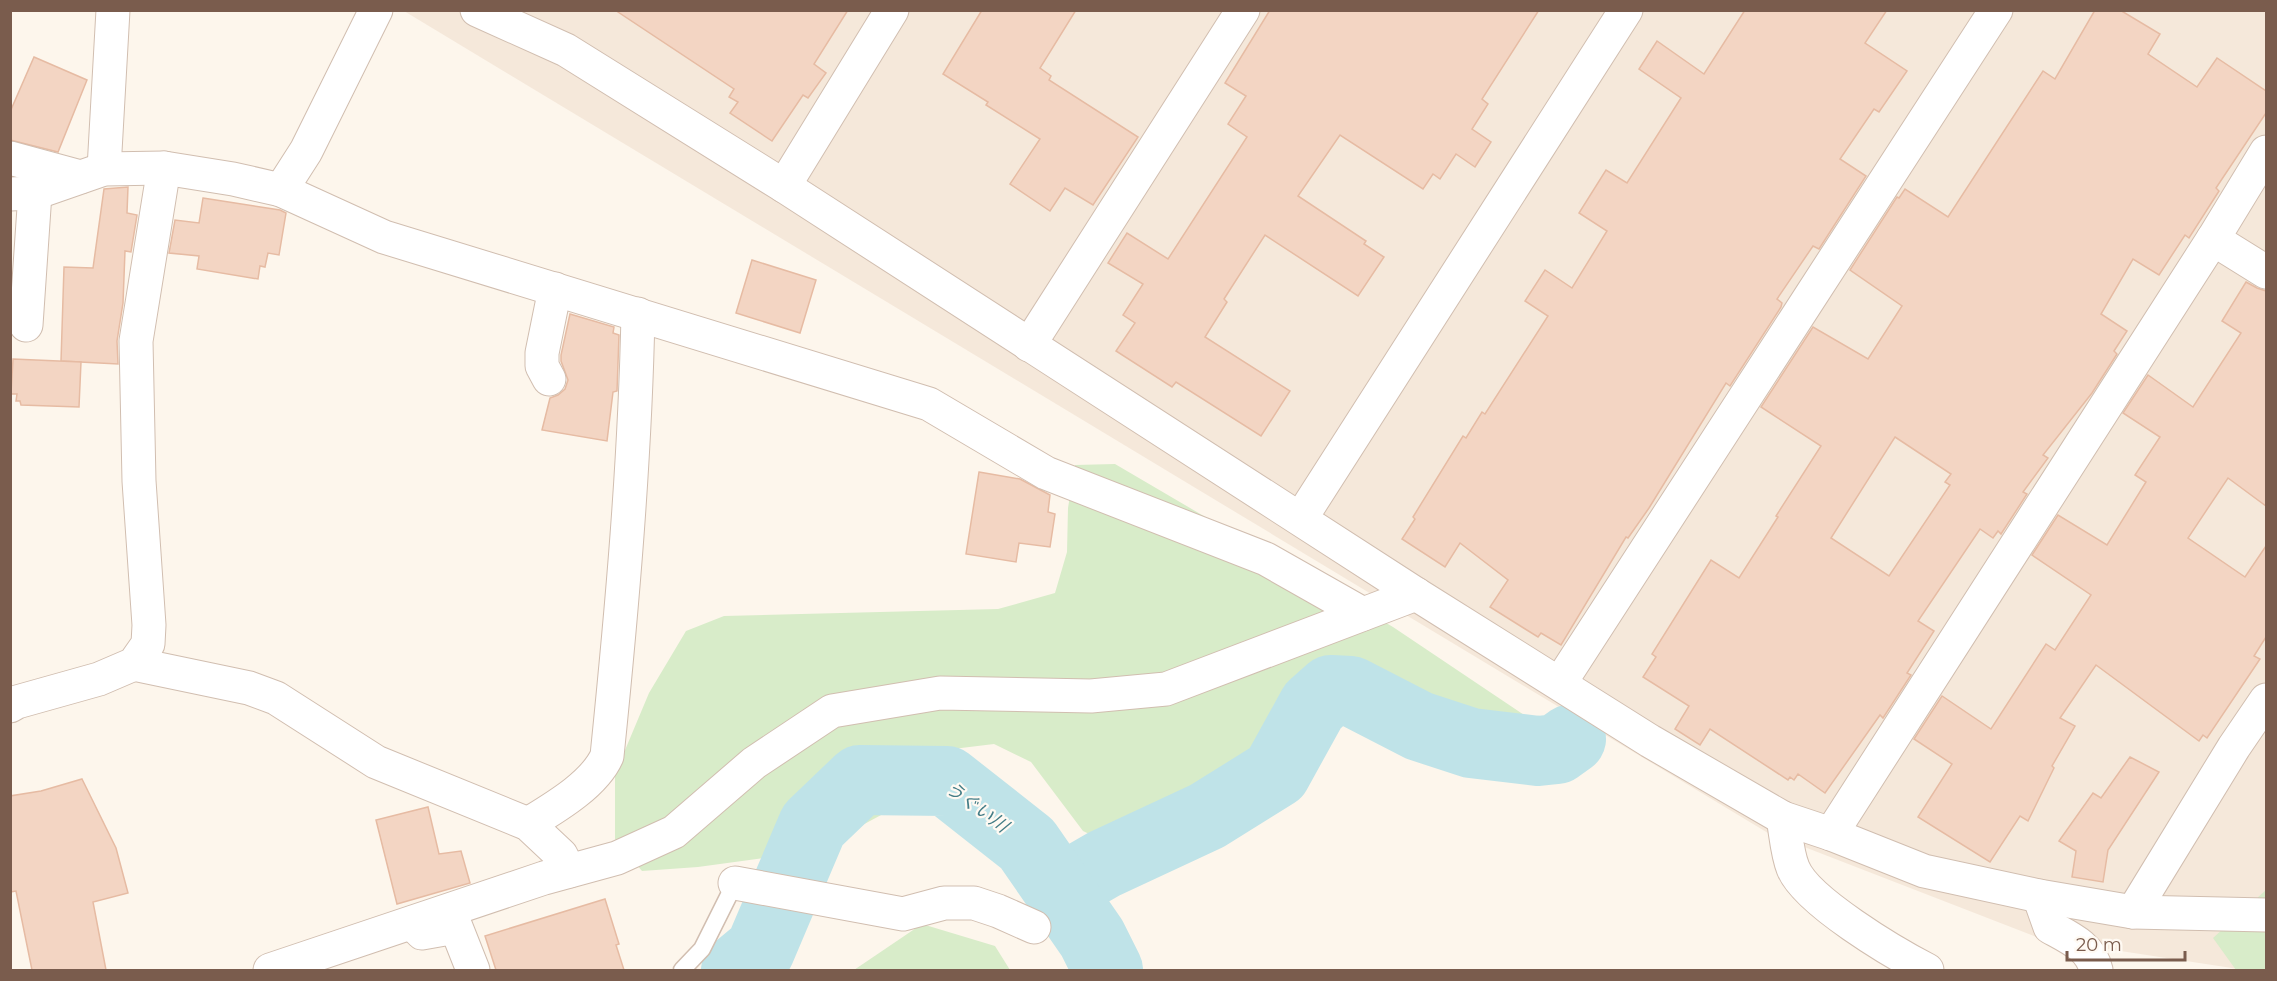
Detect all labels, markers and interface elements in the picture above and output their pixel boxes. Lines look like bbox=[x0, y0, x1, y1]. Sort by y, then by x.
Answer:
water label: うぐい川 bbox=[941, 777, 1014, 838]
scale bar bbox=[2067, 924, 2186, 962]
text: 20 m bbox=[2076, 934, 2122, 956]

